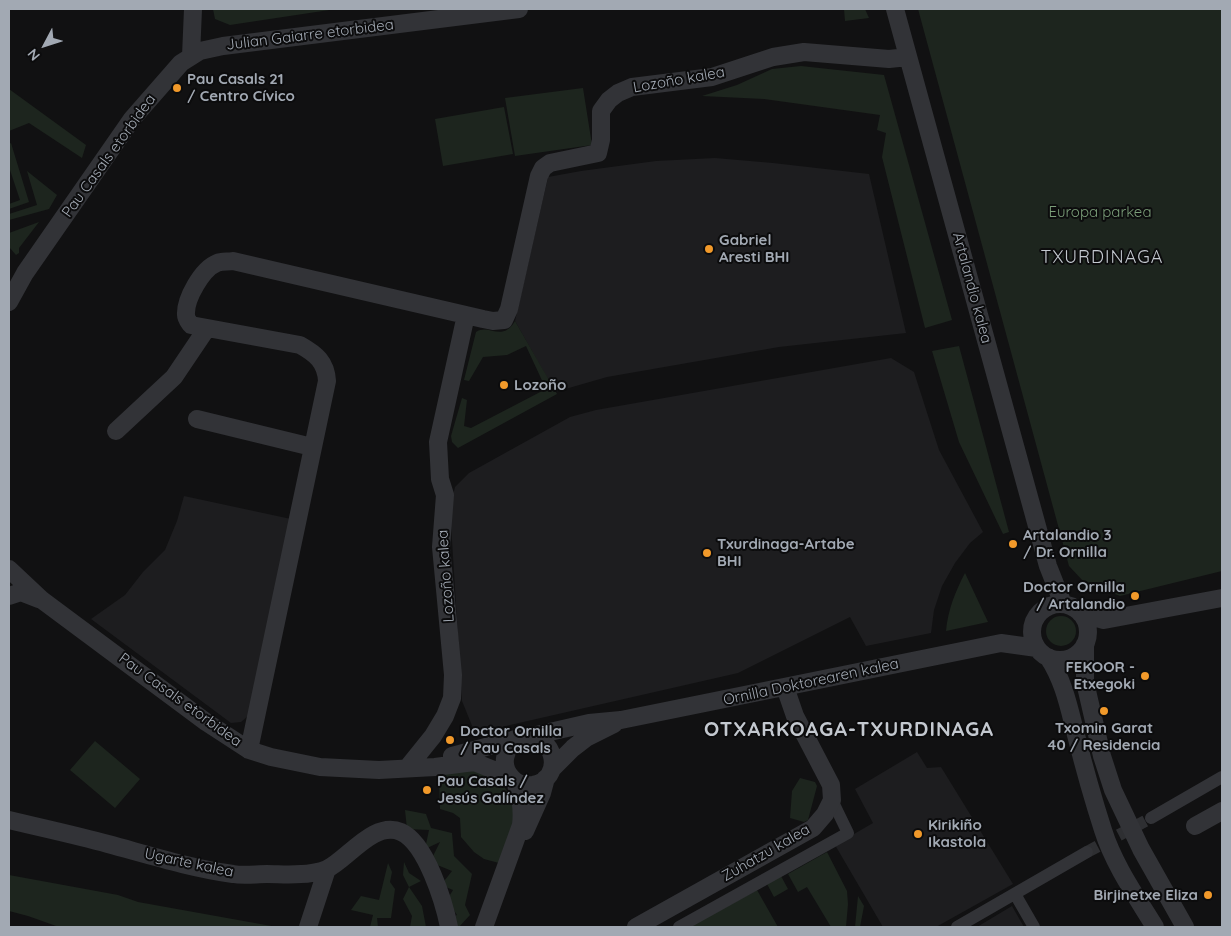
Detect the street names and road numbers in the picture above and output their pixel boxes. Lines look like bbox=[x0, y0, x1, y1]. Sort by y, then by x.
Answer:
street label: Julian Gaiarre etorbidea bbox=[225, 16, 395, 54]
street label: Lozoño kalea bbox=[632, 63, 726, 97]
street label: Pau Casals etorbidea bbox=[58, 91, 160, 221]
street label: Artalandio kalea bbox=[949, 230, 995, 346]
street label: Lozoño kalea bbox=[434, 529, 458, 623]
street label: Pau Casals etorbidea bbox=[115, 649, 245, 751]
street label: Ornilla Doktorearen kalea bbox=[722, 655, 900, 709]
street label: Zuhatzu kalea bbox=[719, 821, 813, 885]
street label: Ugarte kalea bbox=[143, 845, 235, 881]

